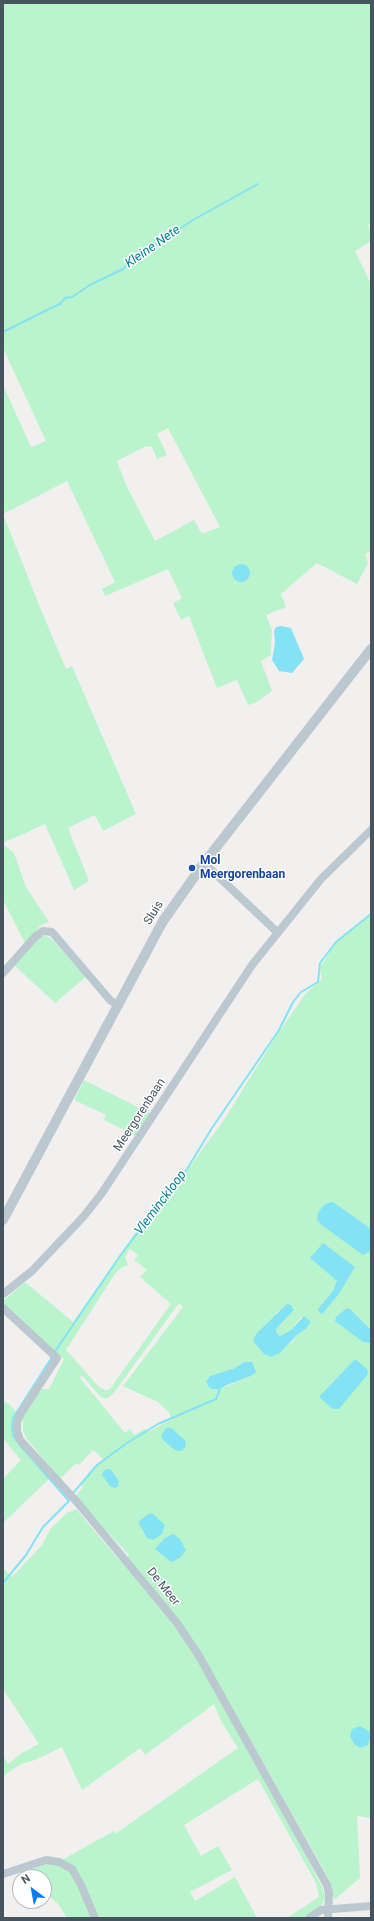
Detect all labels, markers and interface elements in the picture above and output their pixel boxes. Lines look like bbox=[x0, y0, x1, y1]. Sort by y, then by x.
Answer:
water label: Kleine Nete bbox=[122, 222, 184, 272]
place label: Mol Meergorenbaan bbox=[200, 854, 285, 882]
marker: Mol Meergorenbaan bbox=[187, 863, 197, 873]
street label: Sluis bbox=[141, 898, 167, 928]
street label: Meergorenbaan bbox=[111, 1076, 169, 1154]
water label: Vleminckloop bbox=[132, 1168, 190, 1238]
street label: De Meer bbox=[143, 1565, 183, 1609]
north arrow bbox=[12, 1869, 52, 1909]
text: N bbox=[19, 1872, 33, 1887]

